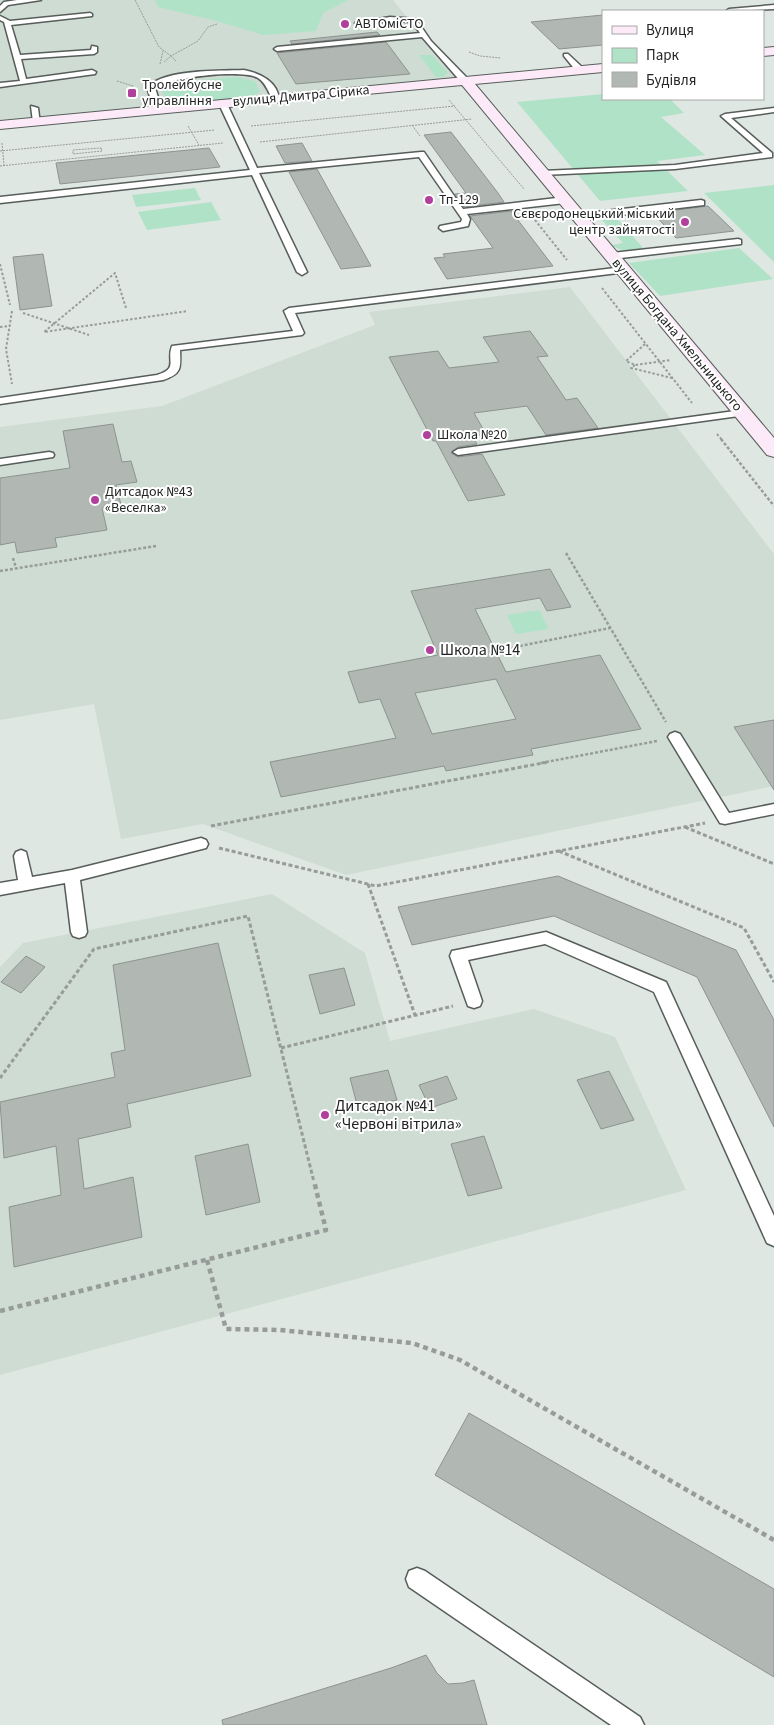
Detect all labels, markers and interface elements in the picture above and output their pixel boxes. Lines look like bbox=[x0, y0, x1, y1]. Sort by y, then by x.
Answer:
legend bbox=[602, 10, 764, 100]
place label: АВТОміСТО bbox=[355, 14, 424, 34]
marker: АВТОміСТО bbox=[339, 18, 351, 30]
text: Вулиця bbox=[646, 20, 694, 41]
text: Парк bbox=[646, 45, 680, 66]
text: Будівля bbox=[646, 70, 696, 91]
place label: Тролейбусне управління bbox=[142, 75, 222, 111]
street label: вулиця Дмитра Сірика bbox=[232, 80, 370, 112]
marker: Тролейбусне управління bbox=[126, 87, 138, 99]
place label: Тп-129 bbox=[439, 190, 479, 210]
marker: Тп-129 bbox=[423, 194, 435, 206]
place label: Сєвєродонецький міський центр зайнятості bbox=[513, 204, 675, 240]
marker: Сєвєродонецький міський центр зайнятості bbox=[679, 216, 691, 228]
street label: вулиця Богдана Хмельницького bbox=[607, 254, 747, 416]
place label: Школа №20 bbox=[437, 425, 507, 445]
marker: Школа №20 bbox=[421, 429, 433, 441]
place label: Дитсадок №43 «Веселка» bbox=[105, 482, 193, 518]
marker: Дитсадок №43 «Веселка» bbox=[89, 494, 101, 506]
place label: Школа №14 bbox=[440, 639, 520, 661]
marker: Школа №14 bbox=[424, 644, 436, 656]
place label: Дитсадок №41 «Червоні вітрила» bbox=[335, 1095, 462, 1135]
marker: Дитсадок №41 «Червоні вітрила» bbox=[319, 1109, 331, 1121]

